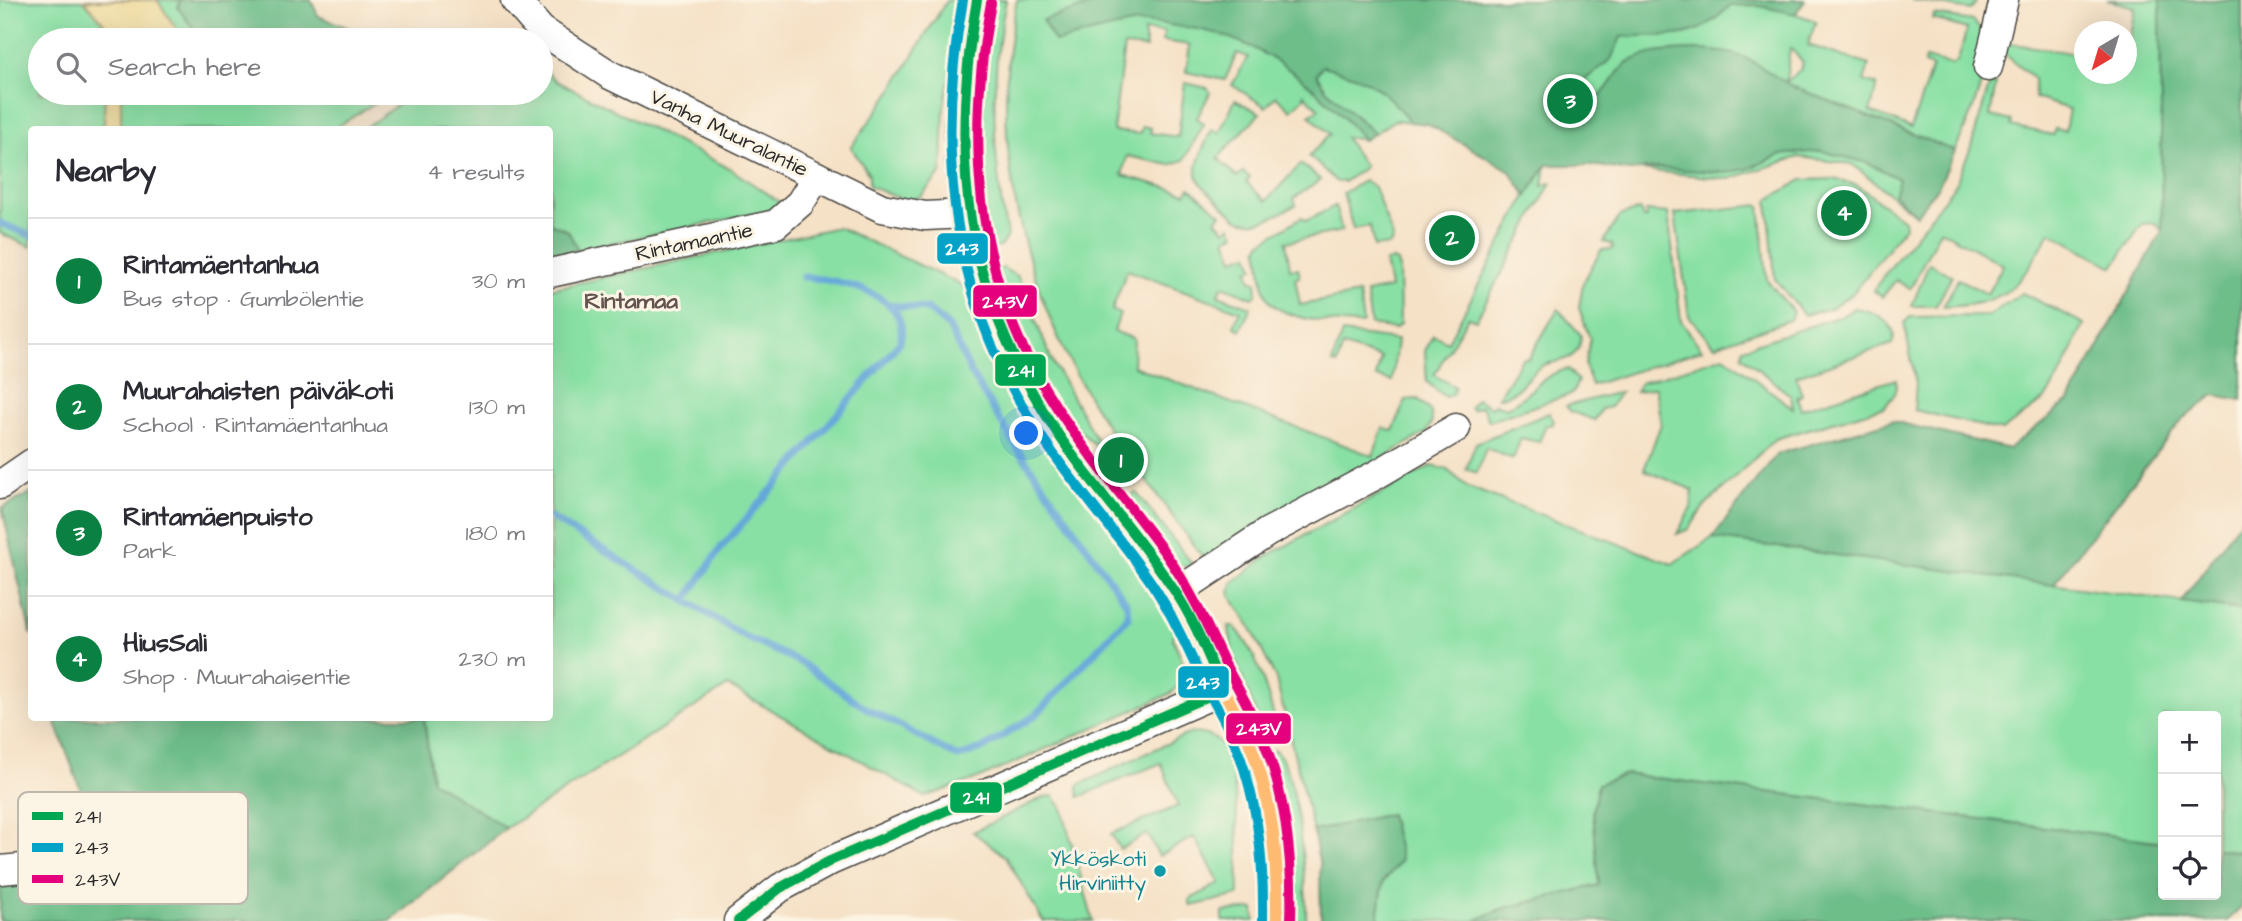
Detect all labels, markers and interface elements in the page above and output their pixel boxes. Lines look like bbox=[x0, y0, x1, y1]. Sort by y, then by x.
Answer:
north arrow bbox=[2074, 21, 2137, 84]
search box bbox=[28, 28, 553, 105]
icon: search bbox=[52, 48, 90, 86]
text: Search here bbox=[108, 49, 261, 85]
pin: 3 bbox=[1547, 75, 1593, 127]
street label: Vanha Muuralantie bbox=[645, 82, 813, 184]
text: Nearby bbox=[56, 151, 156, 193]
text: 4 results bbox=[427, 156, 525, 188]
pin: 4 bbox=[1821, 187, 1867, 239]
pin: 2 bbox=[1429, 212, 1475, 264]
street label: Rintamaantie bbox=[633, 215, 755, 269]
line badge: 243 bbox=[936, 232, 989, 265]
text: 243 bbox=[944, 236, 979, 263]
text: Rintamäentanhua bbox=[123, 247, 319, 283]
text: 1 bbox=[78, 265, 80, 297]
text: 30 m bbox=[472, 265, 525, 297]
text: Bus stop · Gumbölentie bbox=[123, 283, 364, 315]
line badge: 243V bbox=[972, 284, 1038, 318]
district label: Rintamaa bbox=[584, 285, 678, 317]
text: 243V bbox=[981, 289, 1028, 316]
line badge: 241 bbox=[994, 353, 1047, 387]
text: 241 bbox=[1007, 358, 1035, 385]
text: Muurahaisten päiväkoti bbox=[123, 373, 393, 409]
text: 2 bbox=[72, 391, 86, 423]
text: 130 m bbox=[469, 391, 525, 423]
text: School · Rintamäentanhua bbox=[123, 409, 388, 441]
your location bbox=[1009, 416, 1043, 450]
pin: 1 bbox=[1098, 434, 1144, 486]
text: Rintamäenpuisto bbox=[123, 499, 313, 535]
text: 3 bbox=[73, 517, 85, 549]
text: 180 m bbox=[466, 517, 525, 549]
text: Park bbox=[123, 535, 176, 567]
text: HiusSali bbox=[123, 625, 207, 661]
text: 4 bbox=[71, 643, 87, 675]
text: 230 m bbox=[459, 643, 525, 675]
text: Shop · Muurahaisentie bbox=[123, 661, 351, 693]
line badge: 243 bbox=[1177, 665, 1230, 699]
text: 243 bbox=[1185, 670, 1220, 697]
map controls bbox=[2158, 711, 2221, 900]
button: + bbox=[2158, 711, 2221, 774]
line badge: 243V bbox=[1225, 712, 1292, 745]
text: 243V bbox=[1235, 716, 1282, 743]
button: − bbox=[2158, 774, 2221, 837]
line badge: 241 bbox=[949, 781, 1003, 814]
text: 241 bbox=[962, 785, 990, 812]
legend bbox=[18, 792, 248, 904]
text: 241 bbox=[75, 804, 102, 831]
text: 243 bbox=[75, 835, 109, 862]
button: locate bbox=[2158, 837, 2221, 900]
place label: Ykköskoti Hirviniitty bbox=[1050, 845, 1146, 900]
marker: Ykköskoti Hirviniitty bbox=[1152, 863, 1168, 879]
text: 243V bbox=[75, 867, 120, 894]

